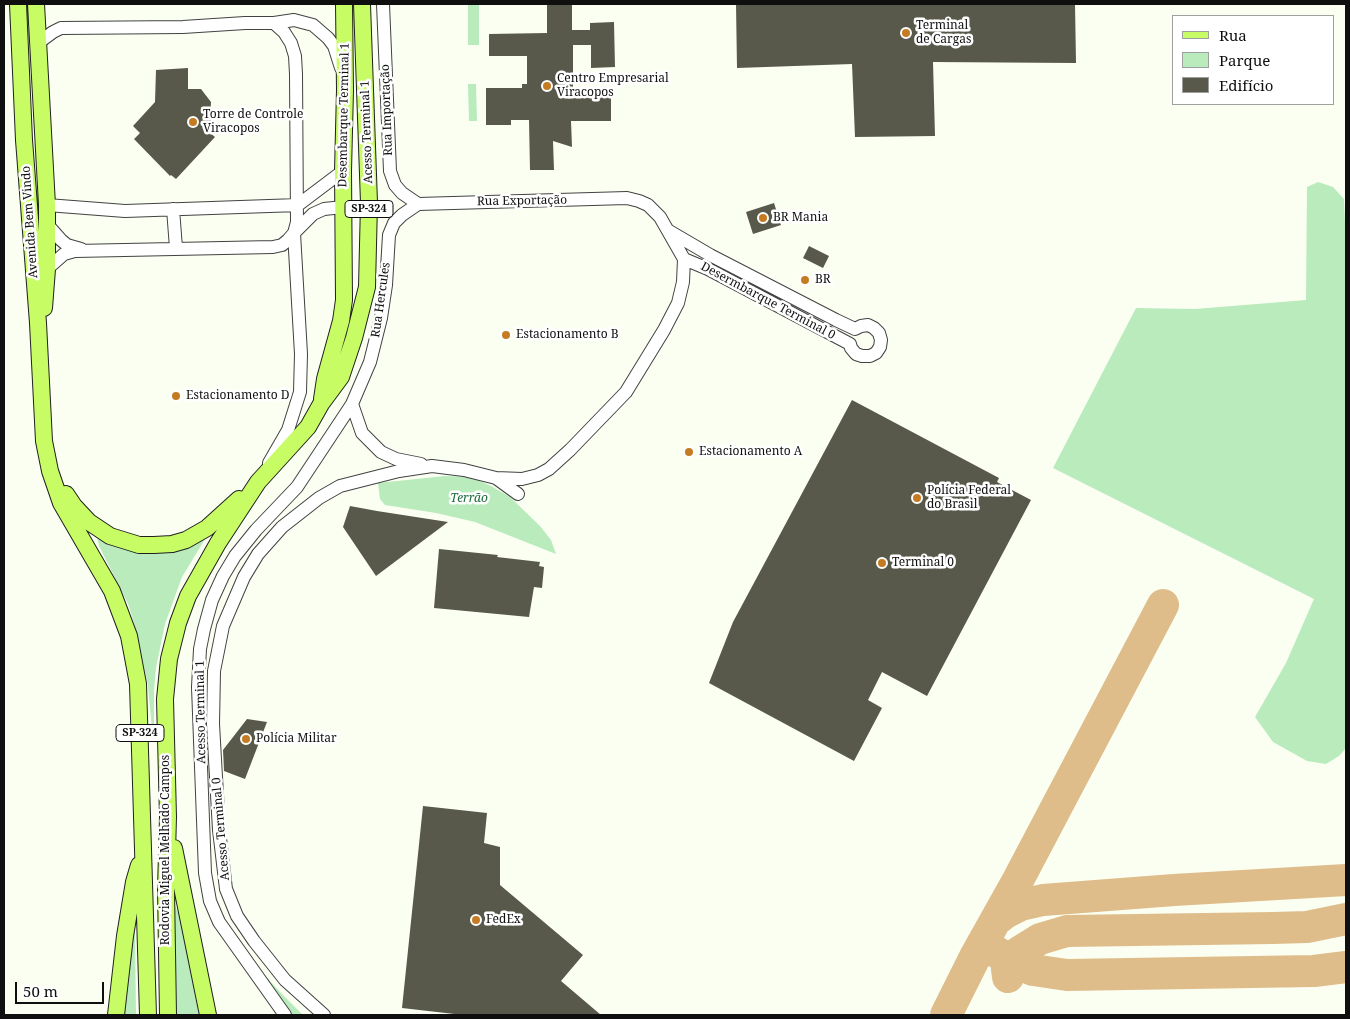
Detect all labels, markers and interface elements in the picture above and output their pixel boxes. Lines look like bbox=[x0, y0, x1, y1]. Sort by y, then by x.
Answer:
legend bbox=[1172, 15, 1335, 105]
place label: Terminal de Cargas bbox=[916, 19, 971, 47]
text: Rua bbox=[1219, 25, 1247, 45]
marker: Terminal de Cargas bbox=[900, 27, 912, 39]
street label: Desembarque Terminal 1 bbox=[336, 43, 352, 187]
text: Parque bbox=[1219, 50, 1270, 70]
street label: Rua Importação bbox=[378, 64, 396, 156]
place label: Centro Empresarial Viracopos bbox=[557, 72, 669, 100]
text: Edifício bbox=[1219, 75, 1274, 95]
street label: Acesso Terminal 1 bbox=[358, 80, 376, 184]
marker: Centro Empresarial Viracopos bbox=[541, 80, 553, 92]
place label: Torre de Controle Viracopos bbox=[203, 108, 303, 136]
marker: Torre de Controle Viracopos bbox=[187, 116, 199, 128]
street label: Avenida Bem Vindo bbox=[19, 165, 41, 279]
street label: Rua Exportação bbox=[477, 193, 567, 209]
road number: SP-324 bbox=[345, 200, 393, 218]
place label: BR Mania bbox=[773, 211, 828, 225]
marker: BR Mania bbox=[757, 212, 769, 224]
street label: Desermbarque Terminal 0 bbox=[698, 259, 838, 343]
street label: Rua Hercules bbox=[369, 261, 393, 339]
place label: BR bbox=[815, 273, 831, 287]
marker: BR bbox=[799, 274, 811, 286]
place label: Estacionamento B bbox=[516, 328, 619, 342]
marker: Estacionamento B bbox=[500, 329, 512, 341]
place label: Estacionamento D bbox=[186, 389, 290, 403]
marker: Estacionamento D bbox=[170, 390, 182, 402]
place label: Estacionamento A bbox=[699, 445, 802, 459]
marker: Estacionamento A bbox=[683, 446, 695, 458]
place label: Polícia Federal do Brasil bbox=[927, 484, 1011, 512]
park label: Terrão bbox=[450, 492, 488, 506]
marker: Polícia Federal do Brasil bbox=[911, 492, 923, 504]
place label: Terminal 0 bbox=[892, 556, 954, 570]
marker: Terminal 0 bbox=[876, 557, 888, 569]
street label: Acesso Terminal 1 bbox=[193, 660, 209, 764]
road number: SP-324 bbox=[116, 724, 164, 741]
place label: Polícia Militar bbox=[256, 732, 337, 746]
marker: Polícia Militar bbox=[240, 733, 252, 745]
street label: Rodovia Miguel Melhado Campos bbox=[159, 755, 173, 945]
street label: Acesso Terminal 0 bbox=[209, 777, 233, 881]
place label: FedEx bbox=[486, 913, 521, 927]
marker: FedEx bbox=[470, 914, 482, 926]
scale bar bbox=[18, 972, 106, 1004]
text: 50 m bbox=[23, 981, 58, 1001]

